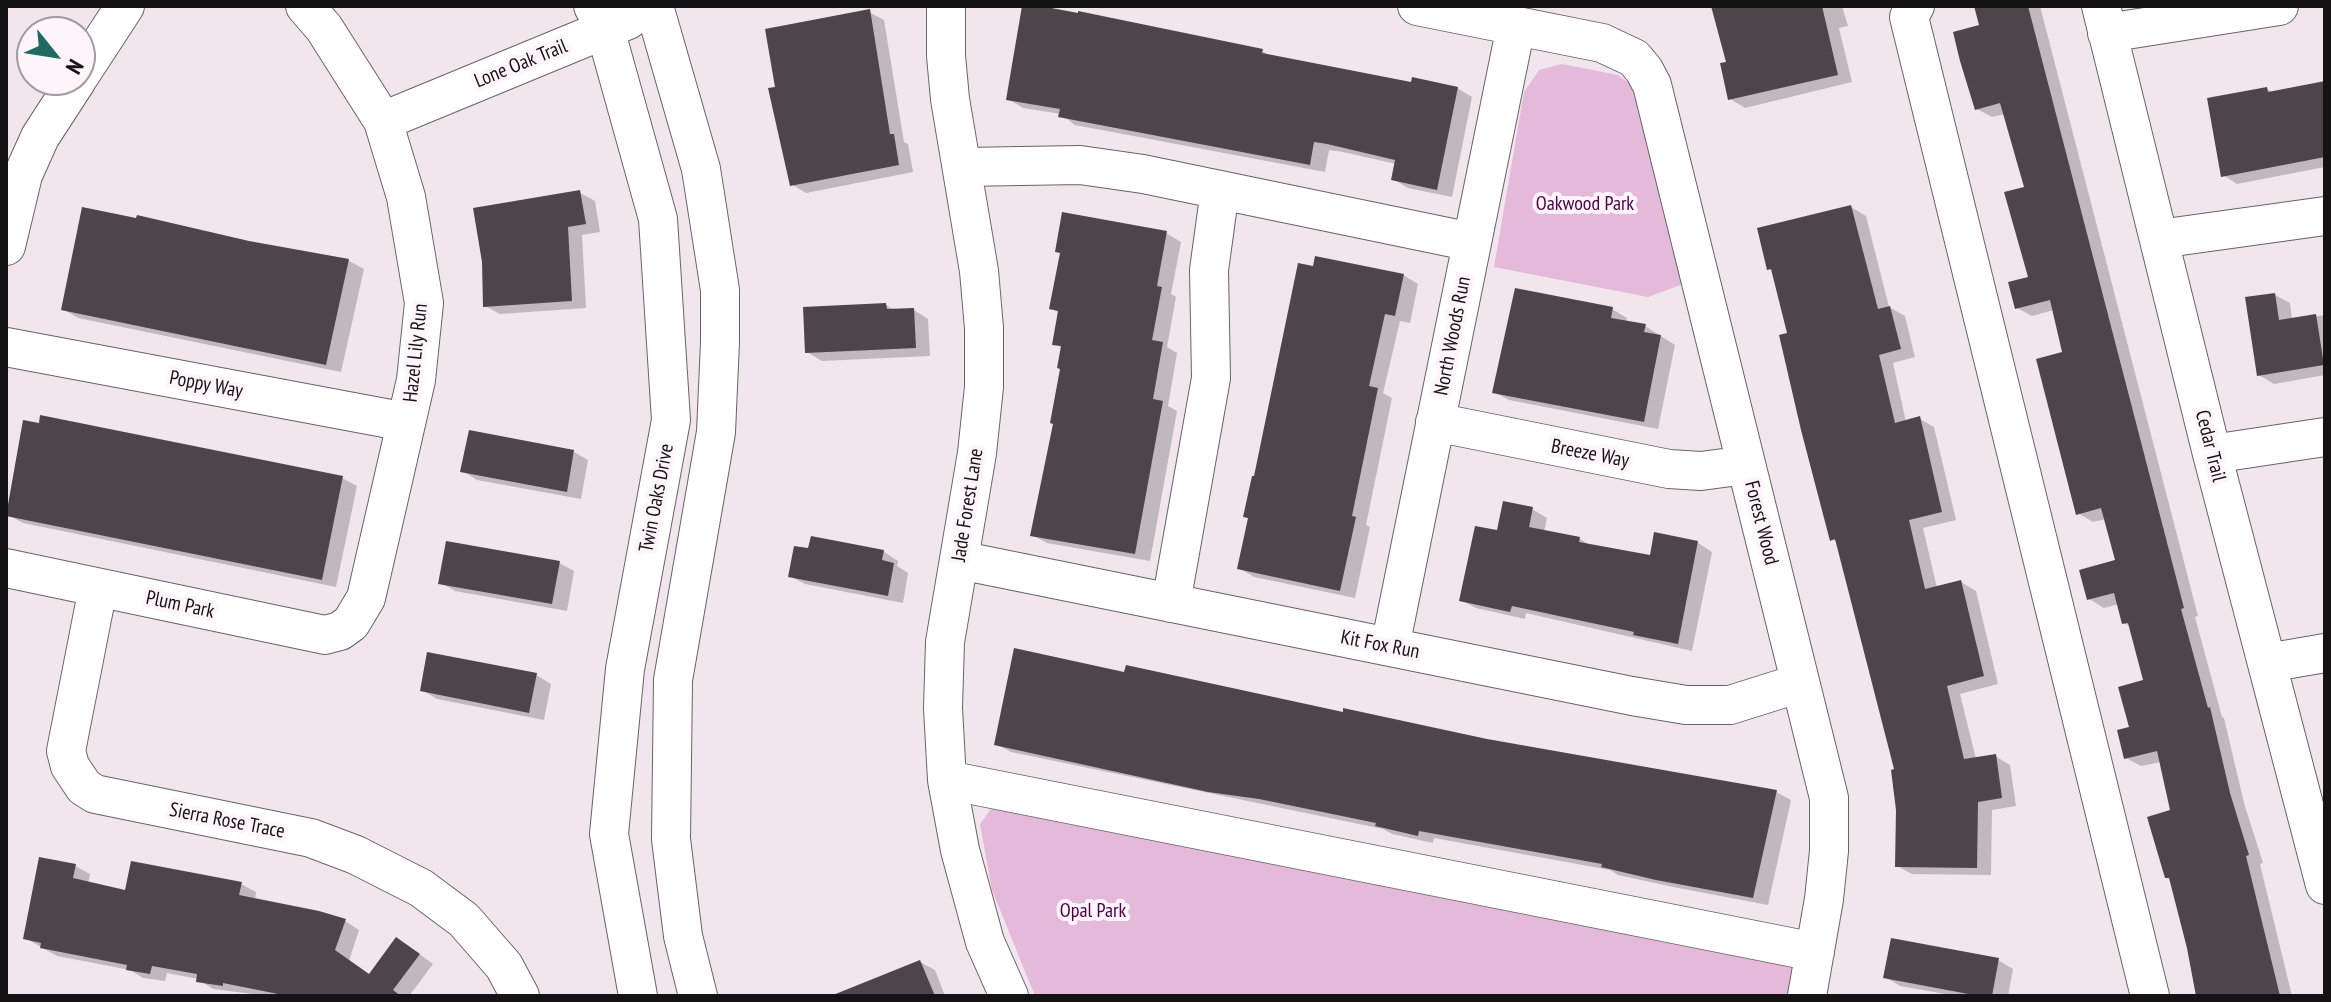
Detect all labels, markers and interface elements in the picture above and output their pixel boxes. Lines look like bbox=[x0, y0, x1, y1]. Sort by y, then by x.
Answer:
north arrow bbox=[16, 16, 96, 96]
street label: Lone Oak Trail bbox=[471, 35, 571, 93]
text: N bbox=[60, 55, 90, 79]
park label: Oakwood Park bbox=[1536, 192, 1634, 216]
street label: North Woods Run bbox=[1430, 275, 1476, 397]
street label: Hazel Lily Run bbox=[399, 303, 433, 403]
street label: Poppy Way bbox=[167, 366, 245, 404]
street label: Cedar Trail bbox=[2190, 408, 2230, 484]
street label: Breeze Way bbox=[1549, 435, 1631, 473]
street label: Twin Oaks Drive bbox=[635, 442, 679, 554]
street label: Jade Forest Lane bbox=[947, 447, 989, 563]
street label: Forest Wood bbox=[1739, 478, 1783, 568]
street label: Plum Park bbox=[144, 586, 216, 624]
street label: Kit Fox Run bbox=[1338, 626, 1422, 664]
street label: Sierra Rose Trace bbox=[167, 798, 287, 844]
park label: Opal Park bbox=[1060, 899, 1126, 923]

